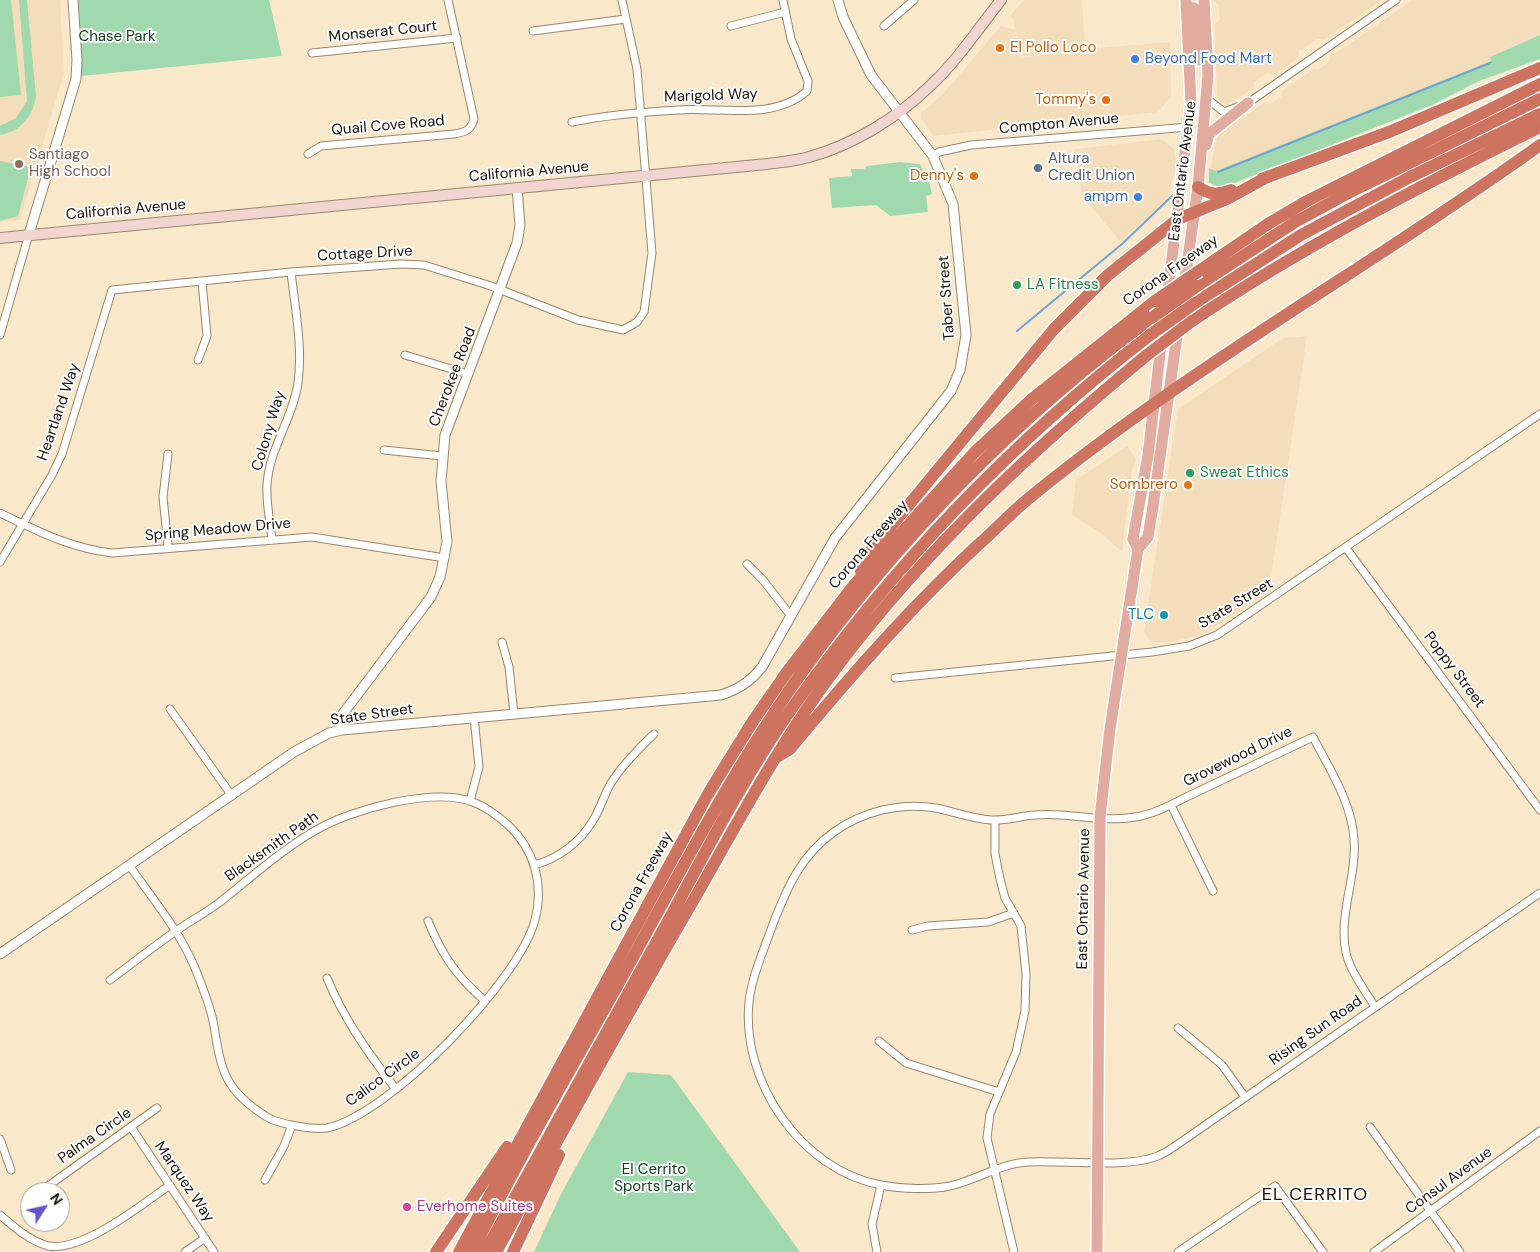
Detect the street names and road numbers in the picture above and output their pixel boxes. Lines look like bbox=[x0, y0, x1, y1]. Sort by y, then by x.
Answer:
street label: Monserat Court bbox=[328, 17, 438, 47]
street label: Marigold Way bbox=[664, 85, 758, 107]
street label: East Ontario Avenue bbox=[1165, 100, 1201, 242]
street label: Compton Avenue bbox=[998, 110, 1120, 138]
street label: Quail Cove Road bbox=[331, 112, 445, 140]
street label: California Avenue bbox=[468, 158, 590, 186]
street label: California Avenue bbox=[65, 196, 187, 224]
street label: Corona Freeway bbox=[1120, 231, 1222, 311]
street label: Cottage Drive bbox=[317, 243, 413, 265]
street label: Taber Street bbox=[935, 255, 959, 341]
street label: Cherokee Road bbox=[426, 325, 480, 429]
street label: Heartland Way bbox=[34, 361, 84, 463]
street label: Colony Way bbox=[248, 389, 290, 473]
street label: Corona Freeway bbox=[825, 497, 913, 593]
street label: Spring Meadow Drive bbox=[144, 515, 292, 545]
street label: State Street bbox=[1196, 575, 1276, 633]
street label: Poppy Street bbox=[1420, 629, 1488, 711]
street label: State Street bbox=[330, 700, 414, 730]
street label: Grovewood Drive bbox=[1181, 723, 1295, 791]
street label: Blacksmith Path bbox=[222, 808, 322, 886]
street label: East Ontario Avenue bbox=[1074, 828, 1094, 970]
street label: Corona Freeway bbox=[607, 829, 677, 935]
street label: Rising Sun Road bbox=[1266, 992, 1366, 1070]
street label: Calico Circle bbox=[342, 1045, 424, 1111]
street label: Palma Circle bbox=[55, 1104, 135, 1168]
street label: Marquez Way bbox=[150, 1138, 218, 1226]
street label: Consul Avenue bbox=[1402, 1144, 1496, 1218]

